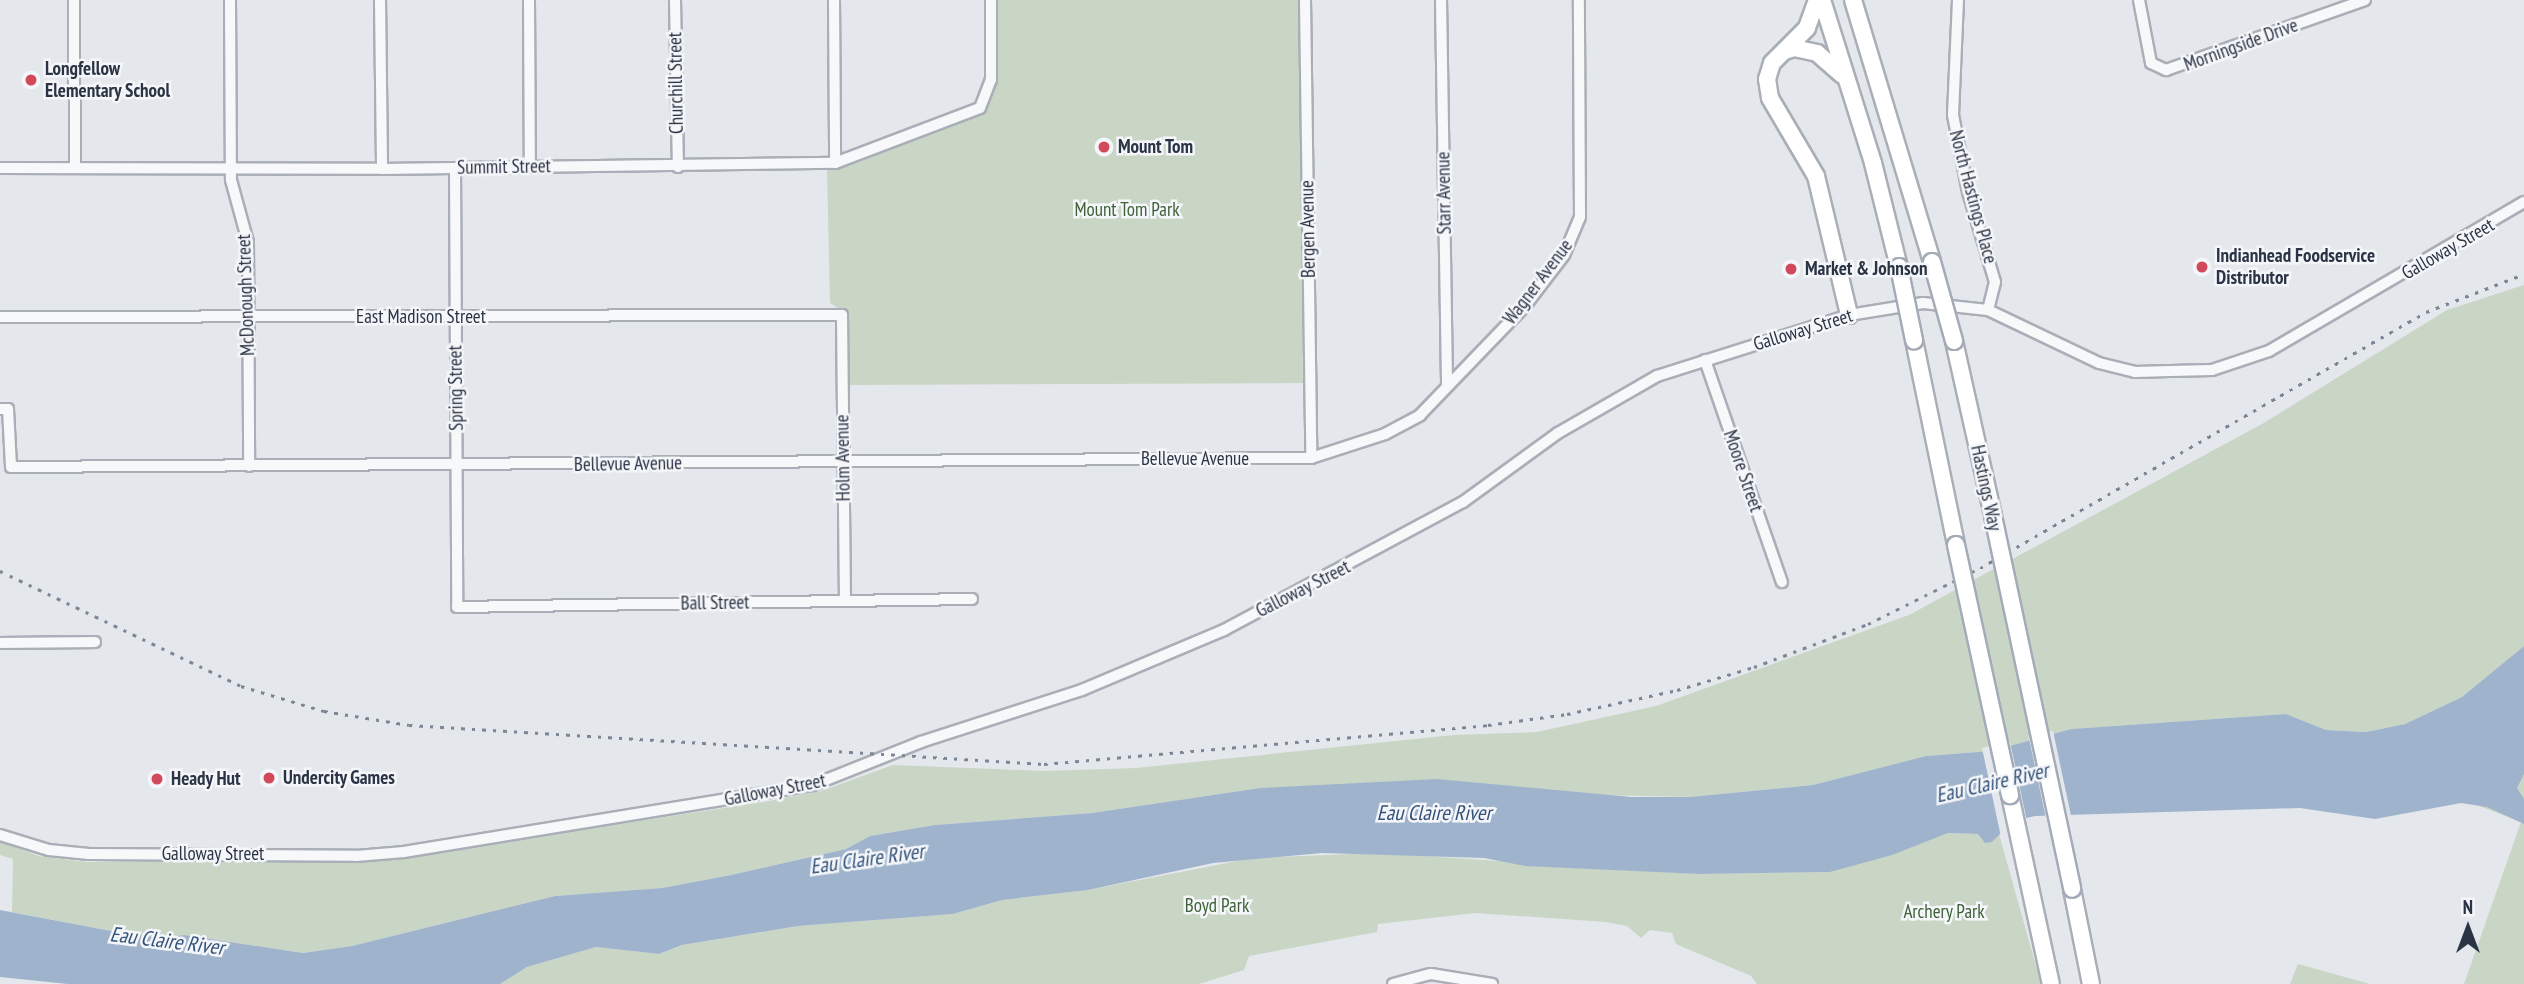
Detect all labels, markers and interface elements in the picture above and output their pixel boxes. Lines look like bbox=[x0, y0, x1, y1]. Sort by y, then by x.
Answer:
street label: Morningside Drive bbox=[2181, 14, 2301, 76]
street label: Churchill Street bbox=[664, 32, 688, 134]
place label: Longfellow Elementary School bbox=[45, 58, 171, 102]
marker: Longfellow Elementary School bbox=[23, 72, 39, 88]
street label: North Hastings Place bbox=[1944, 128, 2002, 266]
place label: Mount Tom bbox=[1118, 136, 1194, 158]
marker: Mount Tom bbox=[1096, 139, 1112, 155]
street label: Starr Avenue bbox=[1432, 151, 1456, 235]
street label: Summit Street bbox=[457, 155, 551, 179]
street label: Bergen Avenue bbox=[1296, 180, 1320, 278]
park label: Mount Tom Park bbox=[1074, 199, 1180, 221]
street label: Galloway Street bbox=[2398, 213, 2498, 285]
street label: McDonough Street bbox=[232, 234, 260, 356]
street label: Wagner Avenue bbox=[1498, 235, 1578, 329]
place label: Indianhead Foodservice Distributor bbox=[2216, 245, 2375, 289]
place label: Market & Johnson bbox=[1805, 258, 1928, 280]
marker: Indianhead Foodservice Distributor bbox=[2194, 259, 2210, 275]
marker: Market & Johnson bbox=[1783, 261, 1799, 277]
street label: Galloway Street bbox=[1750, 304, 1856, 356]
street label: East Madison Street bbox=[356, 306, 486, 328]
street label: Spring Street bbox=[444, 345, 468, 431]
street label: Holm Avenue bbox=[831, 414, 855, 502]
street label: Moore Street bbox=[1718, 427, 1768, 515]
street label: Hastings Way bbox=[1966, 443, 2006, 533]
street label: Bellevue Avenue bbox=[1141, 448, 1249, 470]
street label: Bellevue Avenue bbox=[573, 452, 683, 476]
street label: Galloway Street bbox=[1252, 555, 1354, 623]
street label: Ball Street bbox=[680, 591, 750, 615]
water label: Eau Claire River bbox=[1933, 758, 2051, 808]
place label: Undercity Games bbox=[283, 767, 396, 789]
place label: Heady Hut bbox=[171, 768, 241, 790]
street label: Galloway Street bbox=[722, 769, 828, 811]
marker: Undercity Games bbox=[261, 770, 277, 786]
marker: Heady Hut bbox=[149, 771, 165, 787]
water label: Eau Claire River bbox=[1377, 800, 1491, 826]
water label: Eau Claire River bbox=[809, 839, 925, 879]
street label: Galloway Street bbox=[161, 843, 265, 865]
north arrow bbox=[2433, 893, 2503, 963]
park label: Boyd Park bbox=[1185, 895, 1249, 917]
text: N bbox=[2463, 895, 2473, 919]
park label: Archery Park bbox=[1903, 901, 1985, 923]
water label: Eau Claire River bbox=[109, 922, 225, 960]

